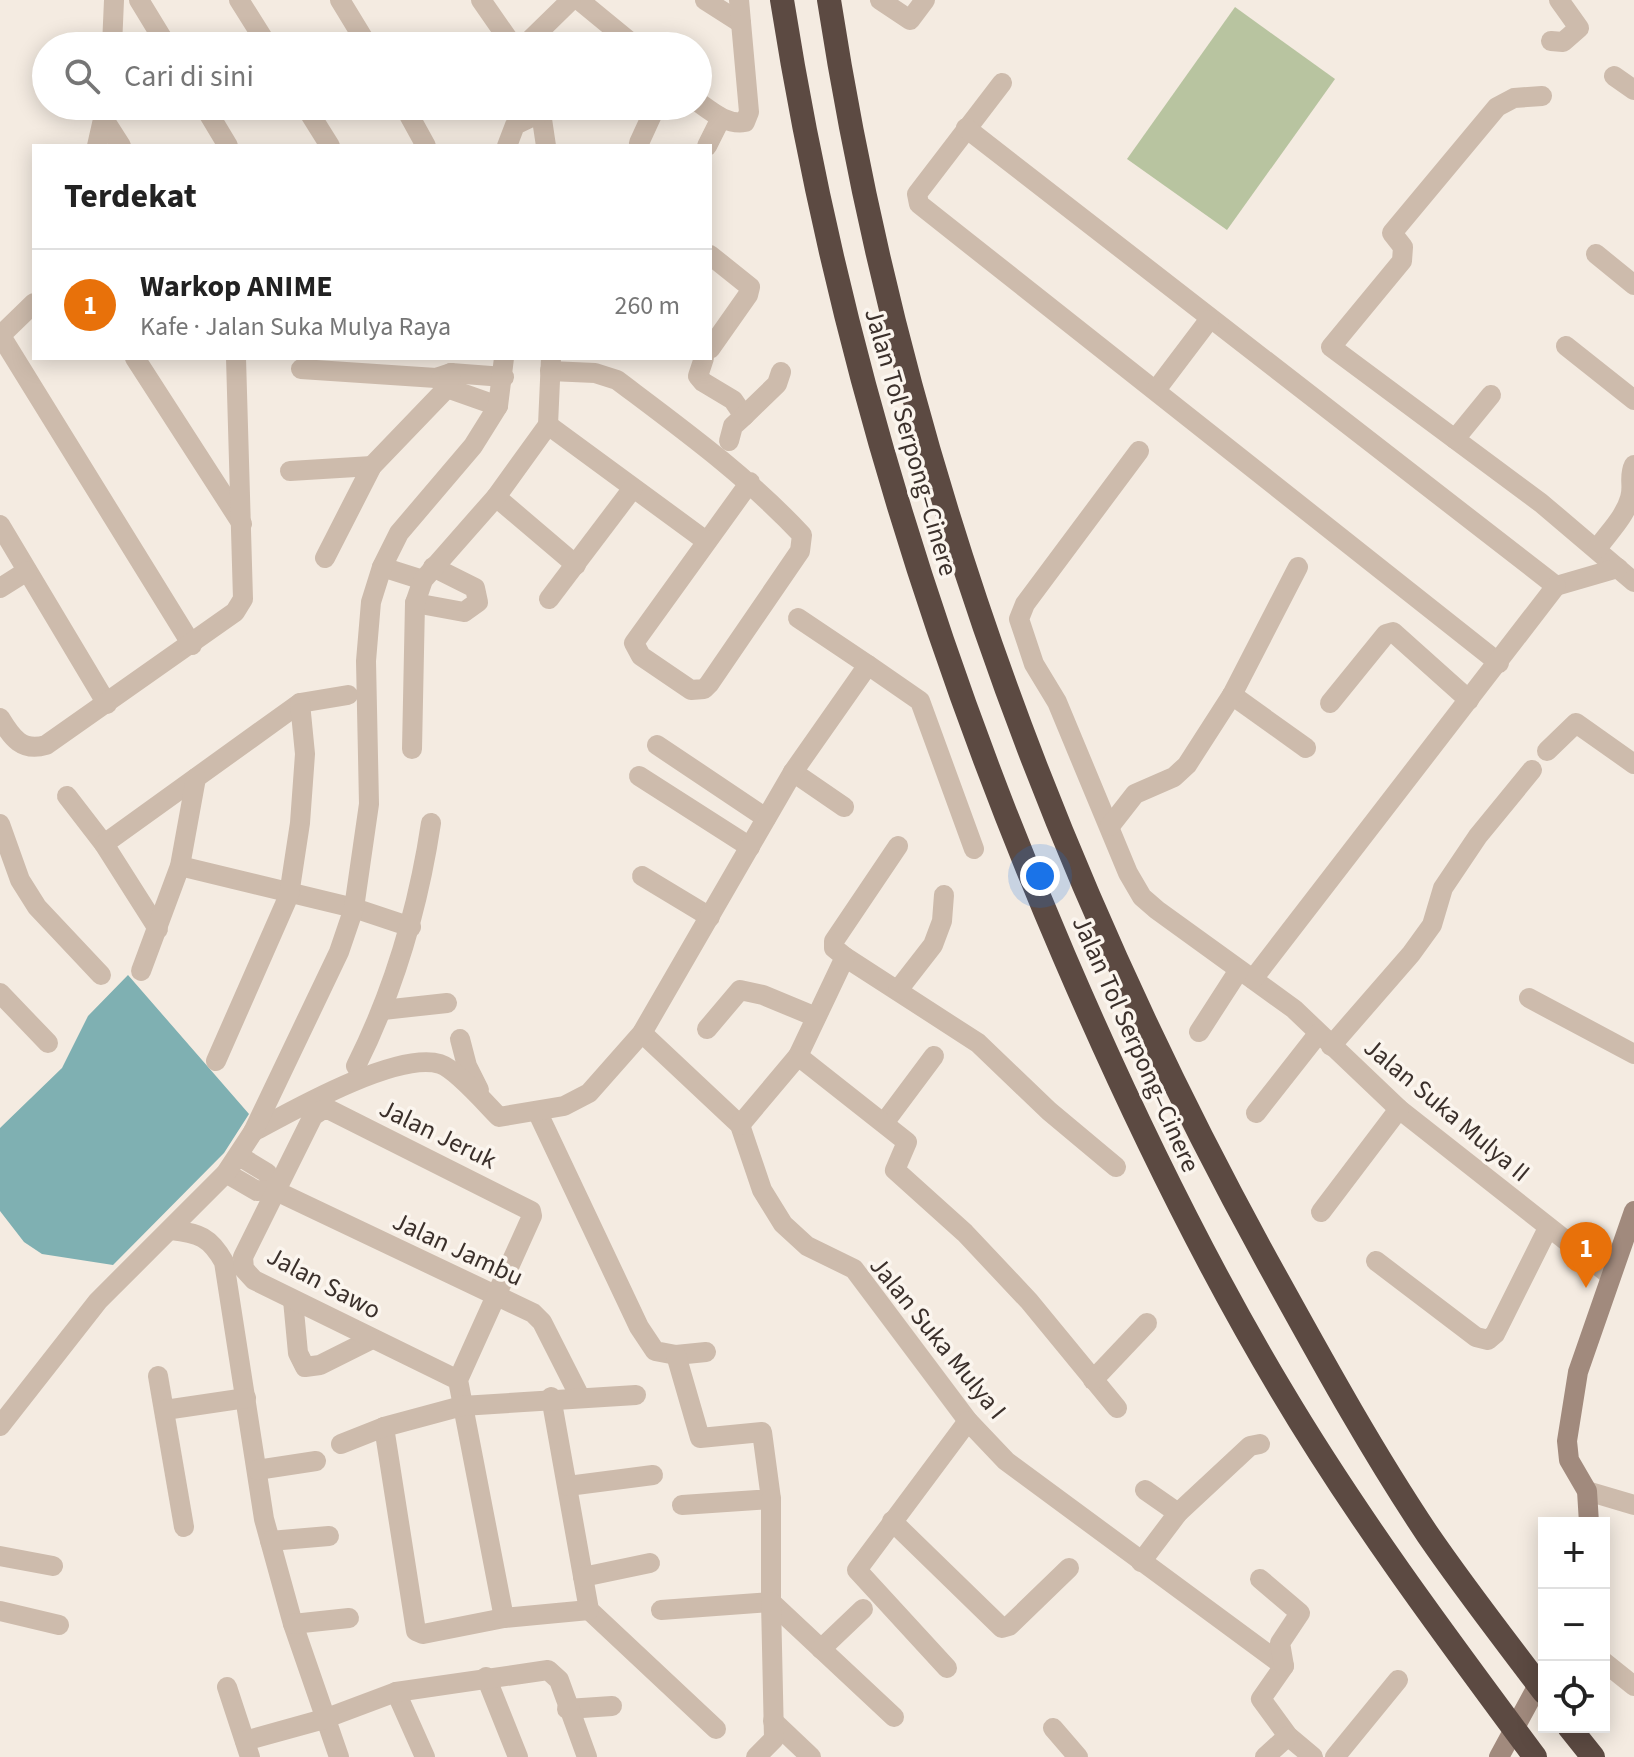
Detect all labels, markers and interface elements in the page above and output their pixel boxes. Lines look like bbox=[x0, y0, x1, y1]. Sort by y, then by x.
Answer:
search box bbox=[32, 32, 712, 120]
icon: search bbox=[60, 54, 104, 98]
text: Cari di sini bbox=[124, 55, 254, 98]
text: Terdekat bbox=[64, 172, 197, 221]
text: Warkop ANIME bbox=[140, 265, 333, 308]
text: 1 bbox=[83, 287, 97, 324]
text: 260 m bbox=[614, 287, 680, 324]
street label: Jalan Tol Serpong–Cinere bbox=[855, 304, 967, 580]
text: Kafe · Jalan Suka Mulya Raya bbox=[140, 308, 451, 345]
your location bbox=[1020, 856, 1060, 896]
street label: Jalan Tol Serpong–Cinere bbox=[1063, 910, 1209, 1178]
street label: Jalan Suka Mulya II bbox=[1356, 1029, 1538, 1191]
street label: Jalan Jeruk bbox=[373, 1090, 503, 1178]
street label: Jalan Jambu bbox=[387, 1203, 529, 1295]
pin: 1 bbox=[1560, 1222, 1612, 1288]
street label: Jalan Sawo bbox=[260, 1237, 388, 1329]
street label: Jalan Suka Mulya I bbox=[861, 1249, 1015, 1427]
map controls bbox=[1538, 1517, 1610, 1733]
button: + bbox=[1538, 1517, 1610, 1589]
button: − bbox=[1538, 1589, 1610, 1661]
button: locate bbox=[1538, 1661, 1610, 1733]

